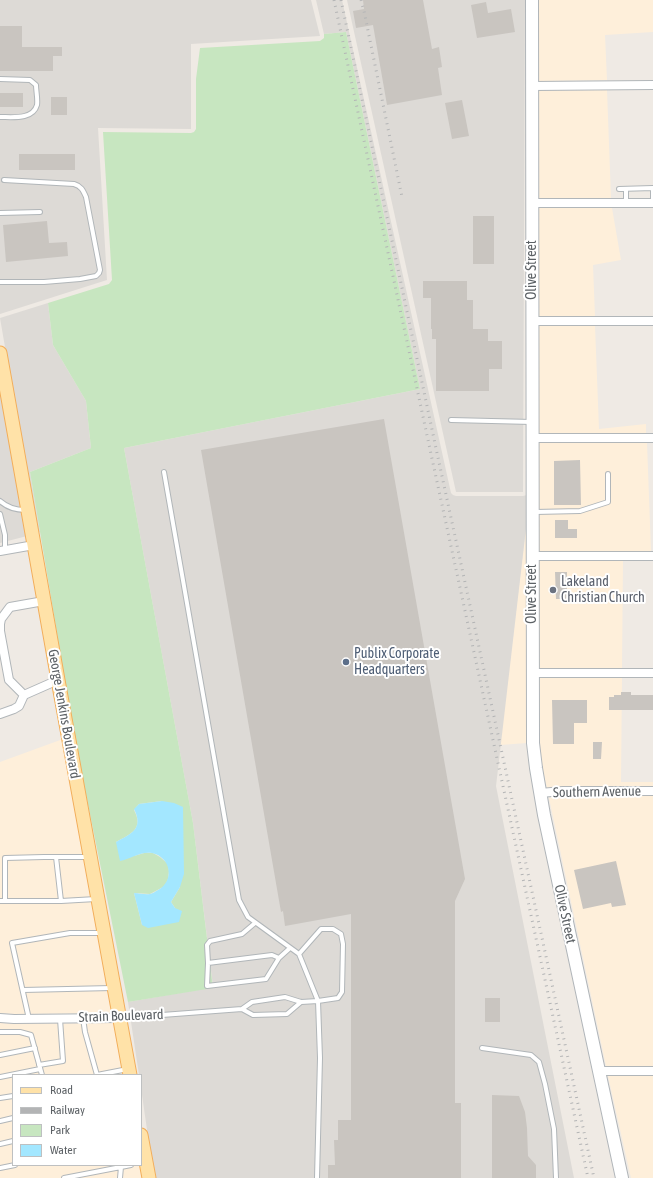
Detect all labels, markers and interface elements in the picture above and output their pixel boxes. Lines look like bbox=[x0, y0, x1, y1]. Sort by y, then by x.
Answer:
street label: Olive Street bbox=[524, 240, 540, 300]
street label: Olive Street bbox=[524, 564, 540, 624]
place label: Lakeland Christian Church bbox=[561, 574, 645, 606]
marker: Lakeland Christian Church bbox=[548, 585, 558, 595]
place label: Publix Corporate Headquarters bbox=[354, 646, 440, 678]
street label: George Jenkins Boulevard bbox=[44, 648, 84, 780]
marker: Publix Corporate Headquarters bbox=[341, 657, 351, 667]
street label: Southern Avenue bbox=[553, 783, 641, 801]
street label: Olive Street bbox=[551, 883, 579, 945]
street label: Strain Boulevard bbox=[78, 1006, 164, 1026]
legend bbox=[12, 1074, 142, 1166]
text: Road bbox=[50, 1083, 73, 1097]
text: Railway bbox=[50, 1103, 85, 1117]
text: Park bbox=[50, 1123, 70, 1137]
text: Water bbox=[50, 1143, 76, 1157]

